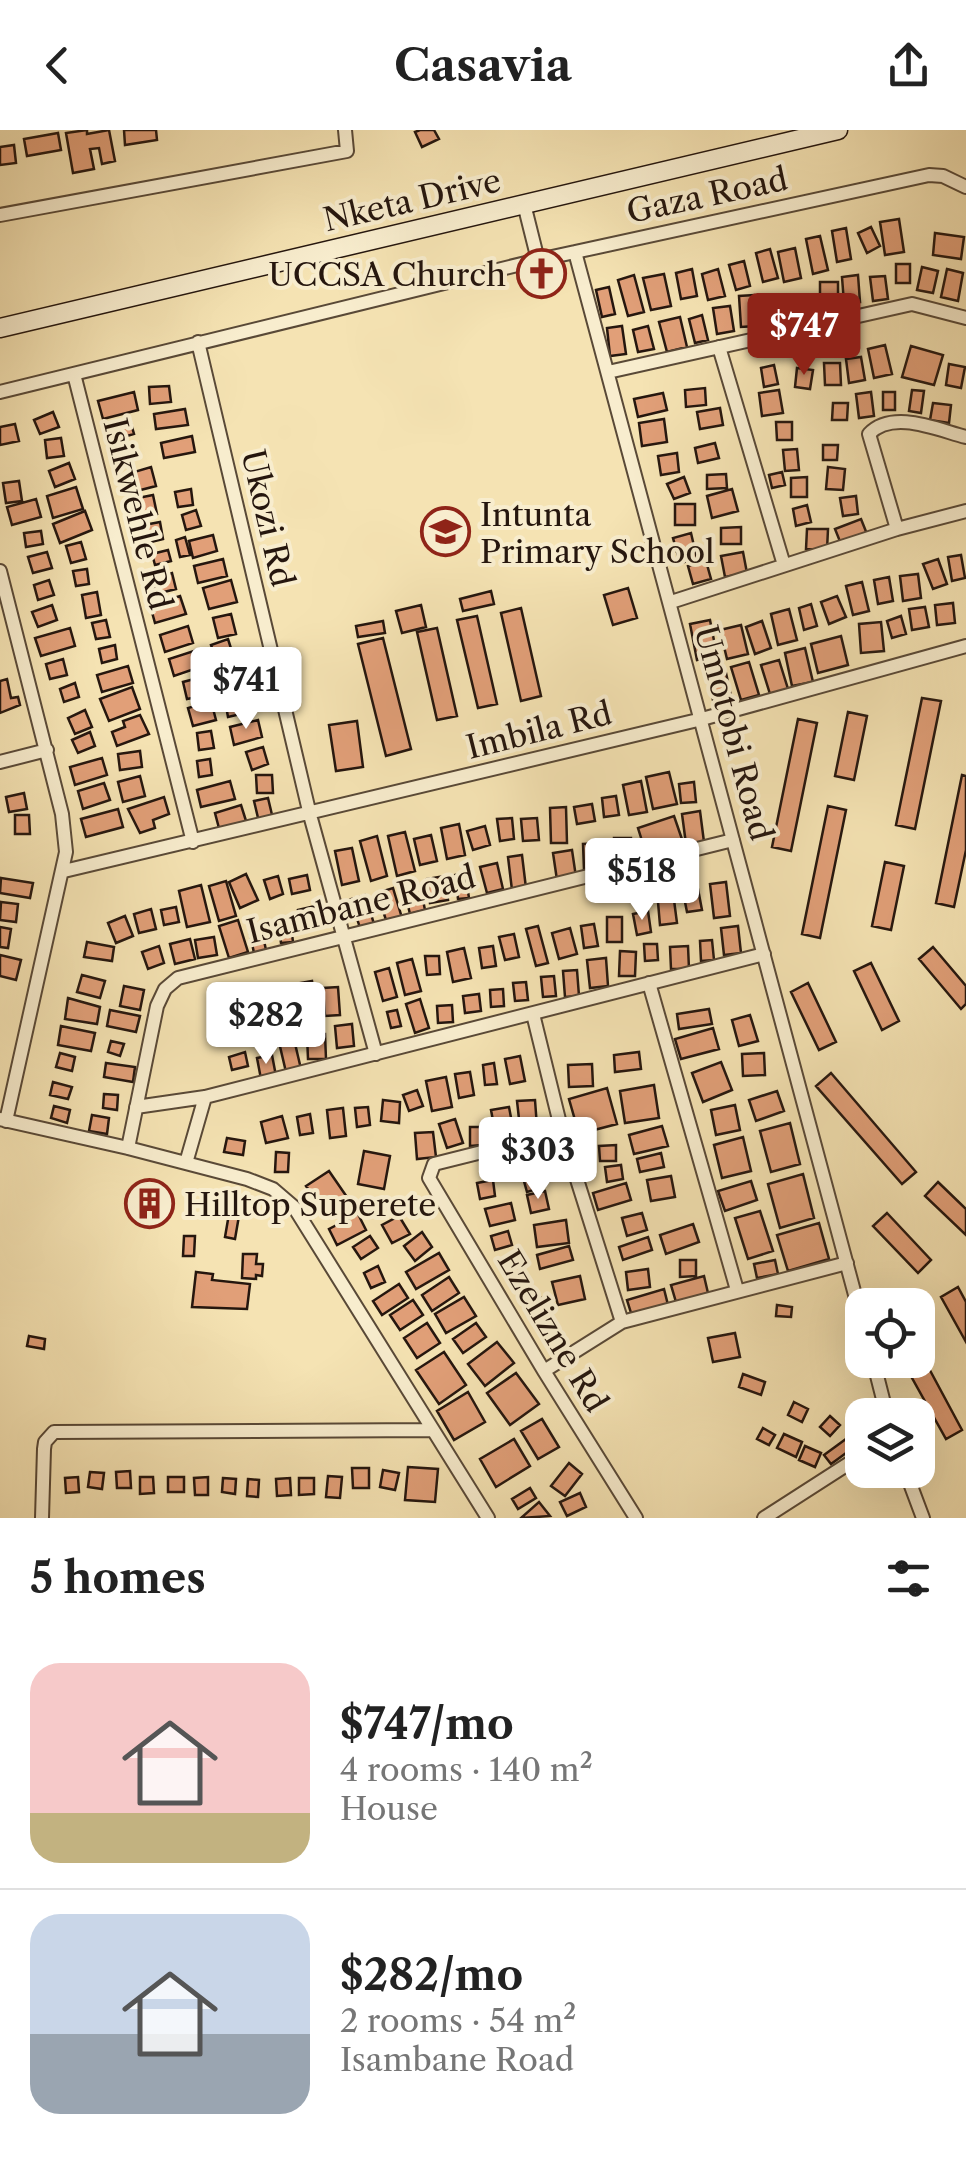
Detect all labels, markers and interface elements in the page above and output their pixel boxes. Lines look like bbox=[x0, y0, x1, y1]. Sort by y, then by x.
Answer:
text: Casavia bbox=[394, 37, 572, 93]
icon: back bbox=[30, 38, 85, 93]
icon: share bbox=[881, 38, 936, 93]
street label: Gaza Road bbox=[623, 159, 791, 231]
street label: Nketa Drive bbox=[319, 161, 505, 239]
church icon: UCCSA Church bbox=[515, 248, 567, 300]
place label: UCCSA Church bbox=[268, 255, 506, 294]
pin: $747 bbox=[745, 293, 863, 378]
text: $747 bbox=[769, 306, 839, 345]
street label: Isikwehle Rd bbox=[95, 414, 181, 614]
street label: Ukozi Rd bbox=[233, 446, 303, 590]
place label: Intunta Primary School bbox=[480, 495, 715, 571]
school or university icon: Intunta Primary School bbox=[419, 506, 471, 558]
street label: Umotobi Road bbox=[687, 621, 781, 845]
pin: $741 bbox=[187, 647, 305, 732]
text: $741 bbox=[213, 660, 279, 699]
street label: Imbila Rd bbox=[462, 693, 616, 767]
pin: $518 bbox=[583, 838, 701, 923]
text: $518 bbox=[607, 851, 677, 890]
street label: Isambane Road bbox=[243, 857, 479, 951]
pin: $282 bbox=[207, 982, 325, 1067]
text: $282 bbox=[228, 995, 304, 1034]
pin: $303 bbox=[479, 1117, 597, 1202]
text: $303 bbox=[501, 1130, 575, 1169]
building icon: Hilltop Superete bbox=[123, 1178, 175, 1230]
place label: Hilltop Superete bbox=[184, 1185, 436, 1224]
street label: Ezelizne Rd bbox=[490, 1243, 616, 1419]
map controls bbox=[845, 1288, 935, 1488]
button: locate bbox=[845, 1288, 935, 1378]
button: layers bbox=[845, 1398, 935, 1488]
icon: filters bbox=[881, 1551, 936, 1606]
text: 5 homes bbox=[30, 1552, 206, 1604]
text: $747/mo bbox=[340, 1698, 514, 1750]
icon: home bbox=[110, 1703, 230, 1823]
text: 4 rooms · 140 m² bbox=[340, 1750, 593, 1789]
text: House bbox=[340, 1789, 438, 1828]
text: $282/mo bbox=[340, 1949, 523, 2001]
icon: home bbox=[110, 1954, 230, 2074]
text: 2 rooms · 54 m² bbox=[340, 2001, 576, 2040]
text: Isambane Road bbox=[340, 2040, 574, 2079]

